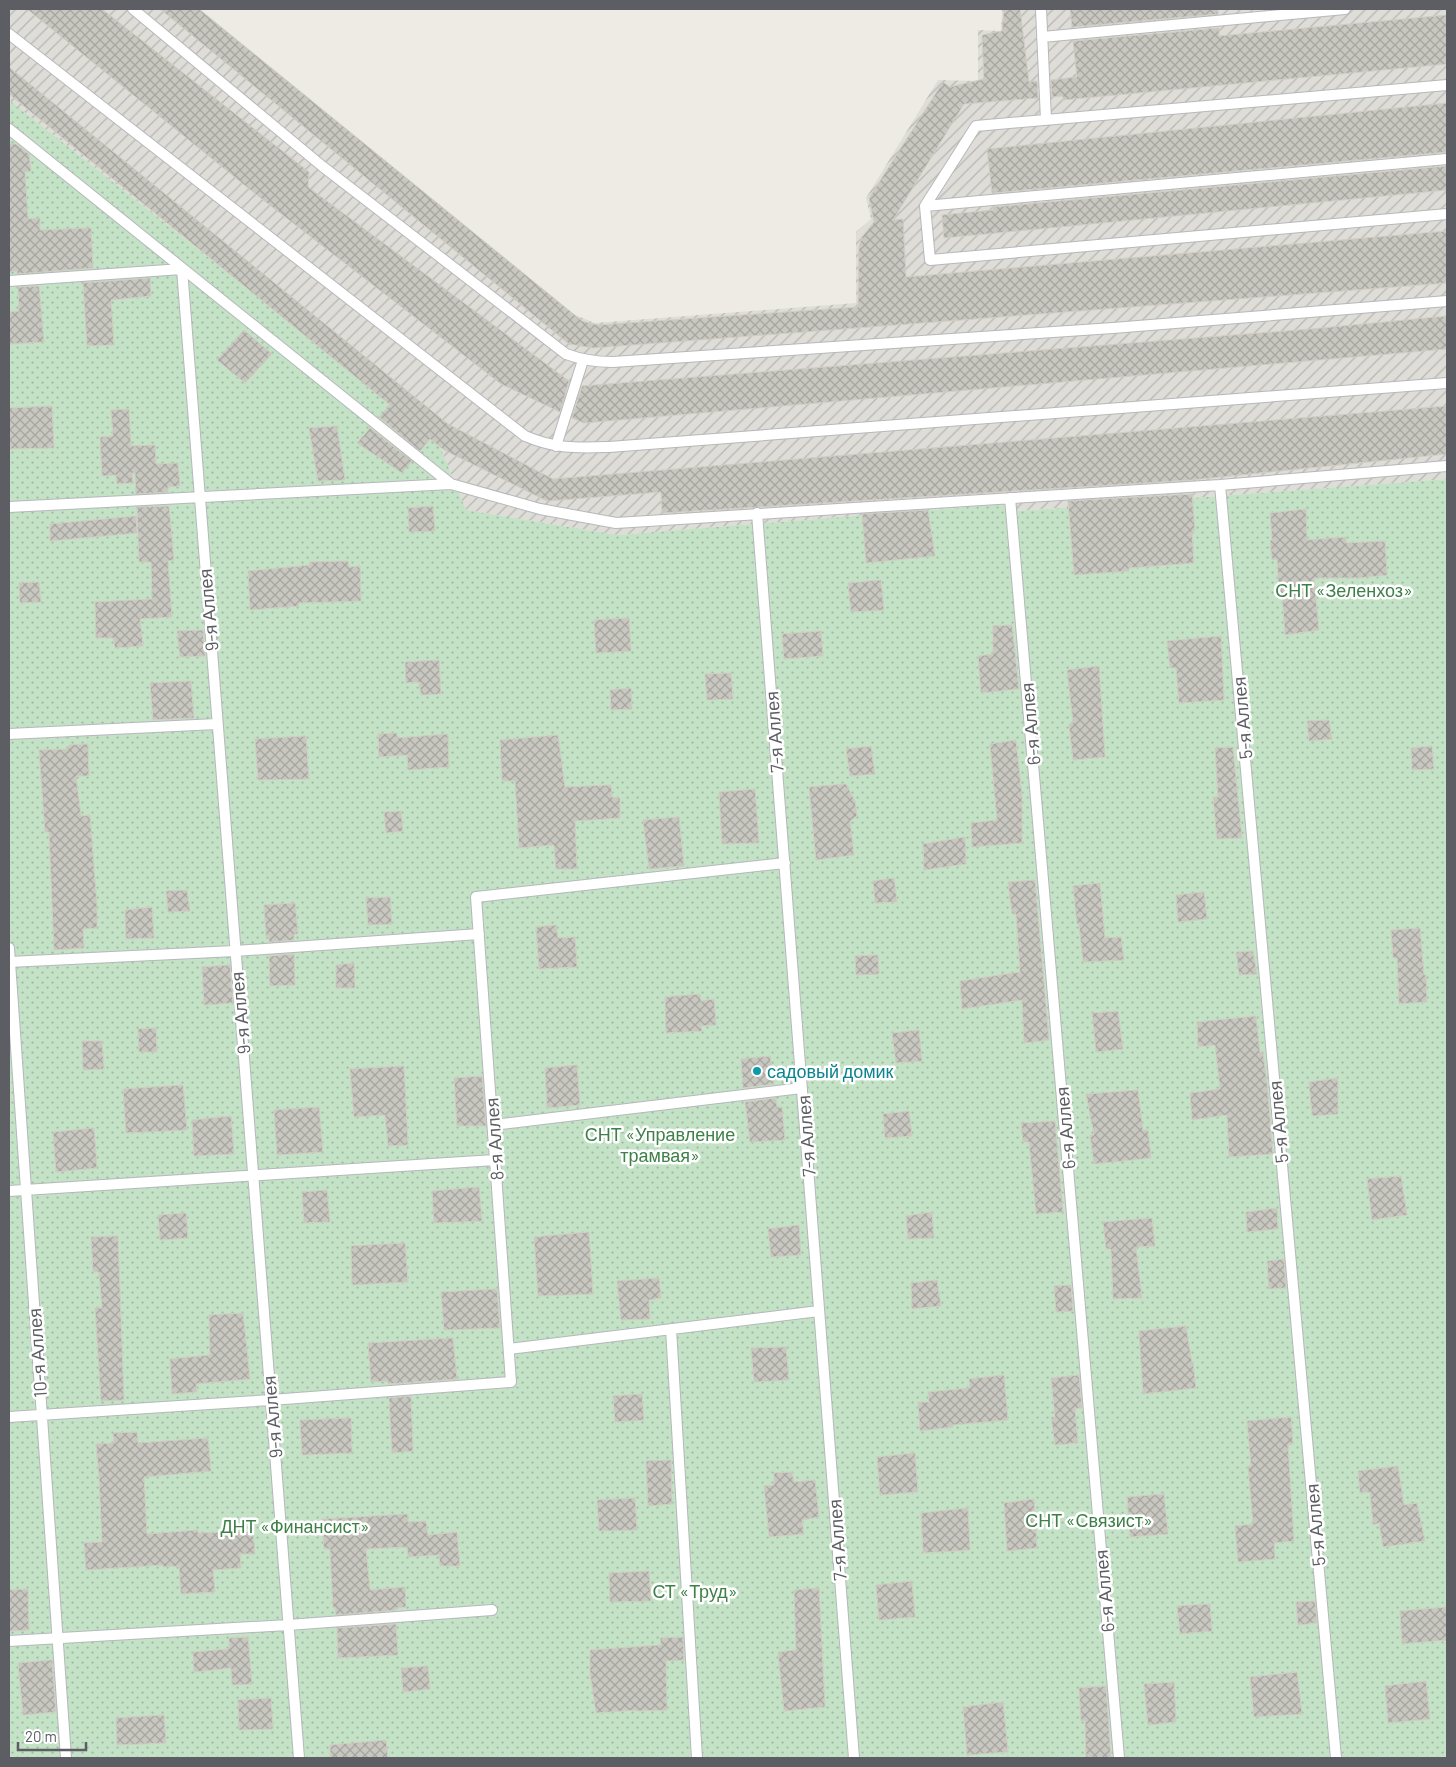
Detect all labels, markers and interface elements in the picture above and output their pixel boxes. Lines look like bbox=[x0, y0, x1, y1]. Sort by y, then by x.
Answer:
street label: 9-я Аллея bbox=[193, 568, 223, 652]
park label: СНТ «Зеленхоз» bbox=[1275, 579, 1413, 601]
street label: 5-я Аллея bbox=[1227, 676, 1257, 760]
street label: 6-я Аллея bbox=[1015, 682, 1045, 766]
street label: 7-я Аллея bbox=[760, 690, 788, 774]
street label: 9-я Аллея bbox=[225, 971, 255, 1055]
place label: садовый домик bbox=[767, 1060, 894, 1082]
marker: садовый домик bbox=[751, 1065, 763, 1077]
street label: 5-я Аллея bbox=[1263, 1080, 1293, 1164]
street label: 6-я Аллея bbox=[1050, 1086, 1080, 1170]
street label: 7-я Аллея bbox=[792, 1094, 820, 1178]
street label: 8-я Аллея bbox=[480, 1097, 508, 1181]
park label: СНТ «Управление трамвая» bbox=[585, 1123, 735, 1166]
street label: 10-я Аллея bbox=[23, 1307, 51, 1399]
street label: 9-я Аллея bbox=[257, 1375, 287, 1459]
street label: 5-я Аллея bbox=[1300, 1483, 1330, 1567]
street label: 7-я Аллея bbox=[823, 1498, 851, 1582]
park label: СНТ «Связист» bbox=[1025, 1509, 1153, 1531]
park label: ДНТ «Финансист» bbox=[220, 1515, 370, 1537]
street label: 6-я Аллея bbox=[1089, 1549, 1119, 1633]
park label: СТ «Труд» bbox=[652, 1580, 738, 1602]
scale bar bbox=[18, 1720, 85, 1752]
text: 20 m bbox=[25, 1727, 57, 1745]

